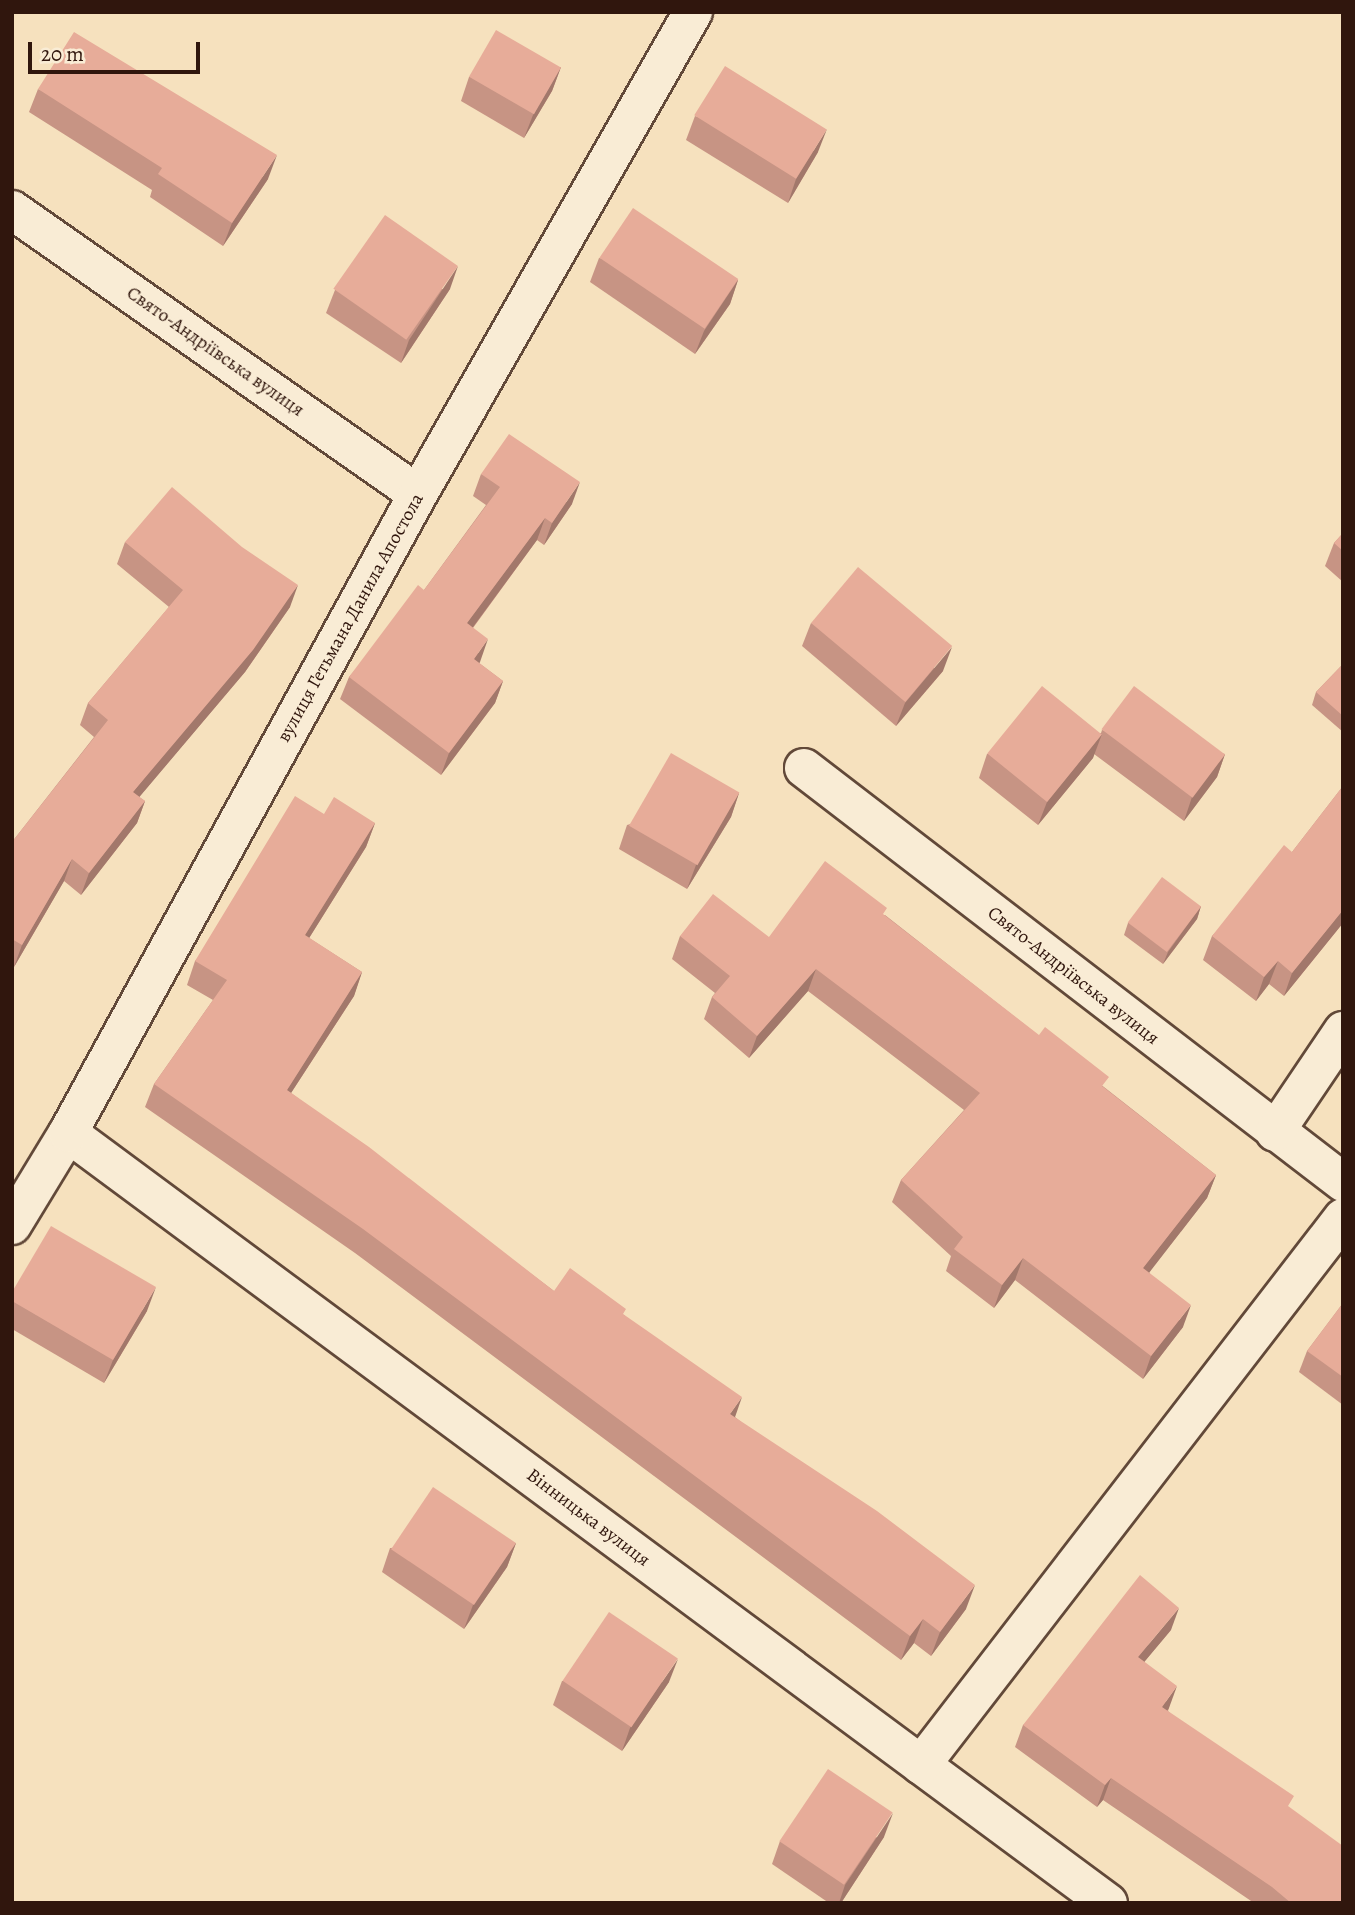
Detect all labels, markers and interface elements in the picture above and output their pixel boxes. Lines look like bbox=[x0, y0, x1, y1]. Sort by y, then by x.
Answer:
scale bar bbox=[32, 28, 203, 72]
text: 20 m bbox=[41, 40, 84, 68]
street label: Свято-Андріївська вулиця bbox=[122, 282, 308, 422]
street label: вулиця Гетьмана Данила Апостола bbox=[273, 490, 429, 746]
street label: Свято-Андріївська вулиця bbox=[983, 902, 1163, 1050]
street label: Вінницька вулиця bbox=[522, 1464, 654, 1572]

